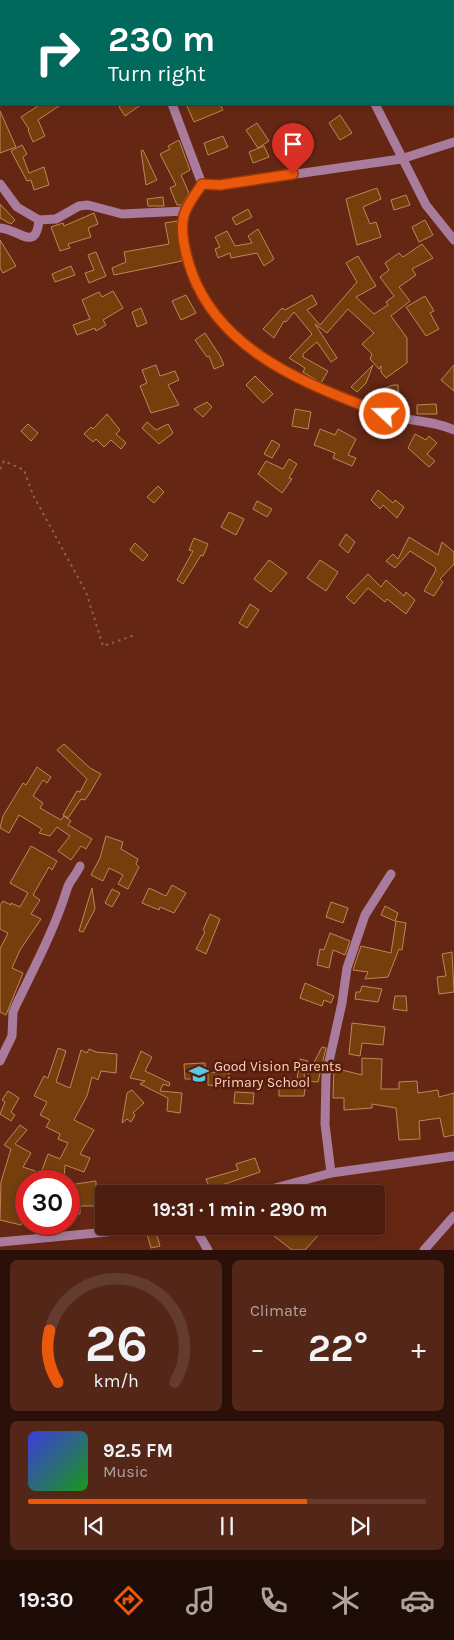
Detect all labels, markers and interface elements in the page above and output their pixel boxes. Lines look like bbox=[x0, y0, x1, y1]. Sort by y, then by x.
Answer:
text: 230 m bbox=[108, 19, 215, 60]
icon: right bbox=[25, 20, 90, 85]
text: Turn right bbox=[108, 61, 206, 87]
pin bbox=[272, 123, 314, 174]
icon: arrive bbox=[279, 130, 307, 158]
position arrow bbox=[358, 387, 410, 439]
place label: Good Vision Parents Primary School bbox=[214, 1058, 342, 1091]
school or university icon: Good Vision Parents Primary School bbox=[188, 1063, 210, 1085]
speed limit sign: 30 bbox=[15, 1170, 80, 1235]
text: 19:31 · 1 min · 290 m bbox=[152, 1199, 328, 1221]
text: Climate bbox=[250, 1301, 307, 1320]
text: 26 bbox=[84, 1313, 148, 1374]
text: 22° bbox=[308, 1326, 368, 1371]
text: − bbox=[250, 1332, 265, 1365]
text: + bbox=[411, 1332, 426, 1365]
text: km/h bbox=[93, 1371, 139, 1392]
text: 92.5 FM bbox=[103, 1440, 173, 1462]
text: Music bbox=[103, 1462, 148, 1481]
icon: previous bbox=[80, 1512, 108, 1540]
icon: pause bbox=[213, 1512, 241, 1540]
icon: next bbox=[346, 1512, 374, 1540]
icon: directions bbox=[111, 1583, 146, 1618]
icon: music bbox=[183, 1583, 218, 1618]
icon: phone bbox=[256, 1583, 291, 1618]
icon: climate bbox=[328, 1583, 363, 1618]
icon: car bbox=[400, 1583, 435, 1618]
text: 19:30 bbox=[19, 1587, 73, 1613]

